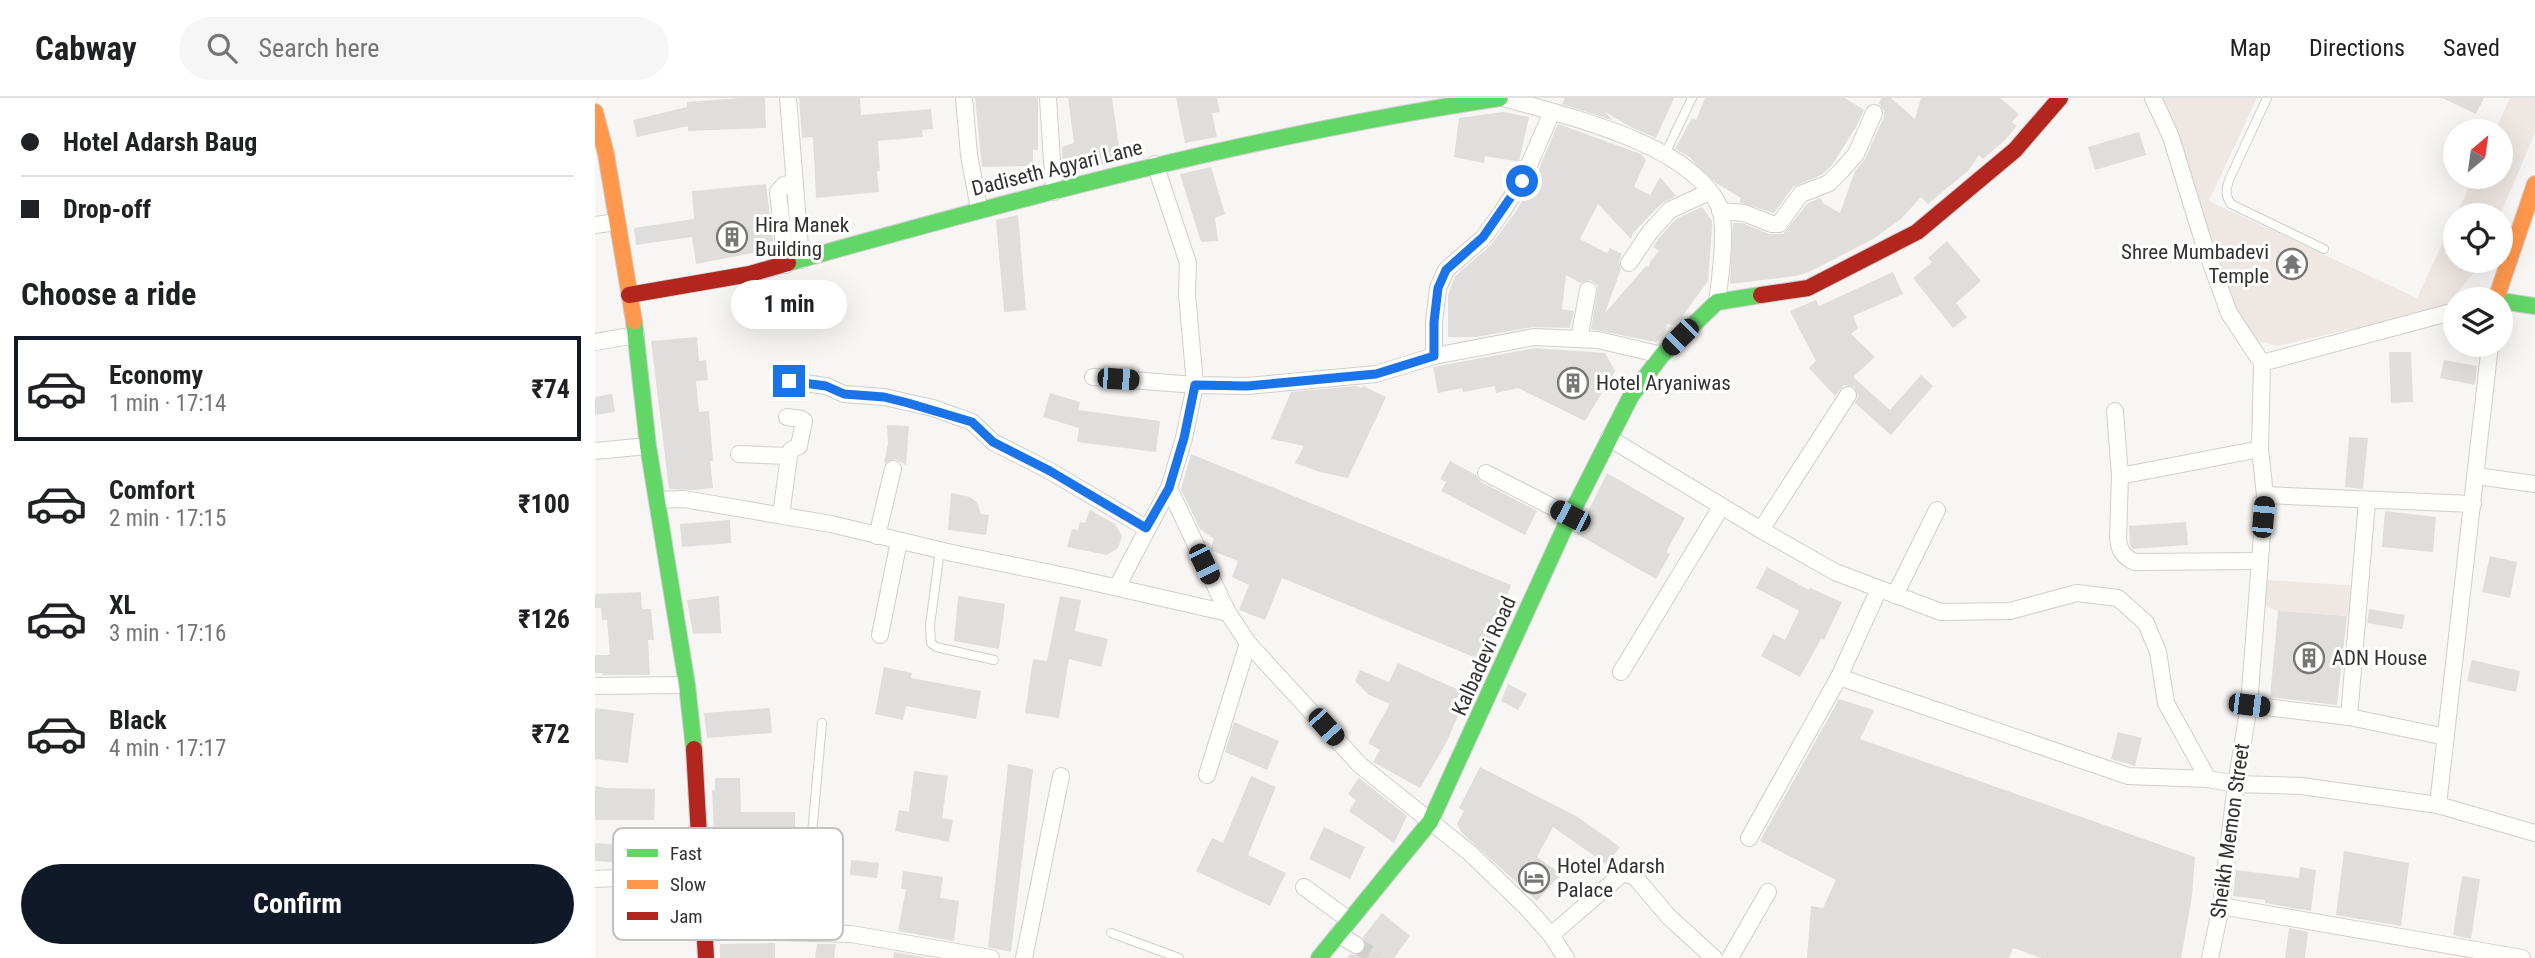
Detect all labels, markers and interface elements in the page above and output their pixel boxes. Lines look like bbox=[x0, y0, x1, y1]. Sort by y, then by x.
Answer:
search box bbox=[179, 17, 669, 80]
text: Cabway bbox=[35, 29, 137, 68]
icon: search bbox=[203, 29, 241, 67]
text: Search here bbox=[259, 33, 380, 63]
text: Map bbox=[2230, 34, 2271, 62]
text: Directions bbox=[2309, 34, 2405, 62]
text: Saved bbox=[2443, 34, 2500, 62]
north arrow bbox=[2443, 119, 2513, 189]
map controls bbox=[2443, 119, 2513, 357]
text: Hotel Adarsh Baug bbox=[63, 127, 257, 157]
street label: Dadiseth Agyari Lane bbox=[969, 135, 1145, 201]
route start bbox=[1506, 165, 1538, 197]
text: Drop-off bbox=[63, 194, 151, 224]
button: locate bbox=[2443, 203, 2513, 273]
place label: Hira Manek Building bbox=[755, 213, 850, 261]
building icon: Hira Manek Building bbox=[715, 220, 749, 254]
place label: Shree Mumbadevi Temple bbox=[2121, 240, 2269, 288]
temple icon: Shree Mumbadevi Temple bbox=[2275, 247, 2309, 281]
text: Choose a ride bbox=[21, 275, 196, 313]
callout: 1 min bbox=[731, 280, 847, 328]
button: layers bbox=[2443, 287, 2513, 357]
text: 1 min bbox=[763, 291, 815, 318]
car bbox=[1658, 315, 1703, 359]
icon: car bbox=[25, 357, 88, 420]
text: Economy bbox=[109, 360, 203, 390]
route end bbox=[773, 365, 805, 397]
building icon: Hotel Aryaniwas bbox=[1556, 366, 1590, 400]
car bbox=[1097, 367, 1140, 391]
place label: Hotel Aryaniwas bbox=[1596, 371, 1731, 395]
text: ₹74 bbox=[531, 374, 570, 404]
text: 1 min · 17:14 bbox=[109, 390, 226, 417]
icon: car bbox=[25, 472, 88, 535]
text: Comfort bbox=[109, 475, 195, 505]
text: ₹100 bbox=[518, 489, 570, 519]
car bbox=[2251, 495, 2276, 539]
car bbox=[1547, 497, 1594, 535]
text: 2 min · 17:15 bbox=[109, 505, 226, 532]
car bbox=[1186, 541, 1223, 587]
icon: car bbox=[25, 587, 88, 650]
text: XL bbox=[109, 590, 136, 620]
street label: Kalbadevi Road bbox=[1447, 593, 1521, 719]
text: ₹126 bbox=[518, 604, 570, 634]
text: 3 min · 17:16 bbox=[109, 620, 226, 647]
building icon: ADN House bbox=[2292, 641, 2326, 675]
place label: ADN House bbox=[2332, 646, 2427, 670]
car bbox=[2227, 692, 2272, 718]
icon: car bbox=[25, 702, 88, 765]
car bbox=[1305, 704, 1348, 750]
text: Black bbox=[109, 705, 167, 735]
text: ₹72 bbox=[531, 719, 570, 749]
text: 4 min · 17:17 bbox=[109, 735, 226, 762]
street label: Sheikh Memon Street bbox=[2206, 742, 2254, 920]
legend bbox=[613, 828, 843, 940]
text: Fast bbox=[670, 842, 702, 865]
place label: Hotel Adarsh Palace bbox=[1557, 854, 1665, 902]
hotel icon: Hotel Adarsh Palace bbox=[1517, 861, 1551, 895]
button: Confirm bbox=[21, 864, 574, 944]
text: Slow bbox=[670, 873, 706, 896]
text: Jam bbox=[670, 905, 703, 928]

